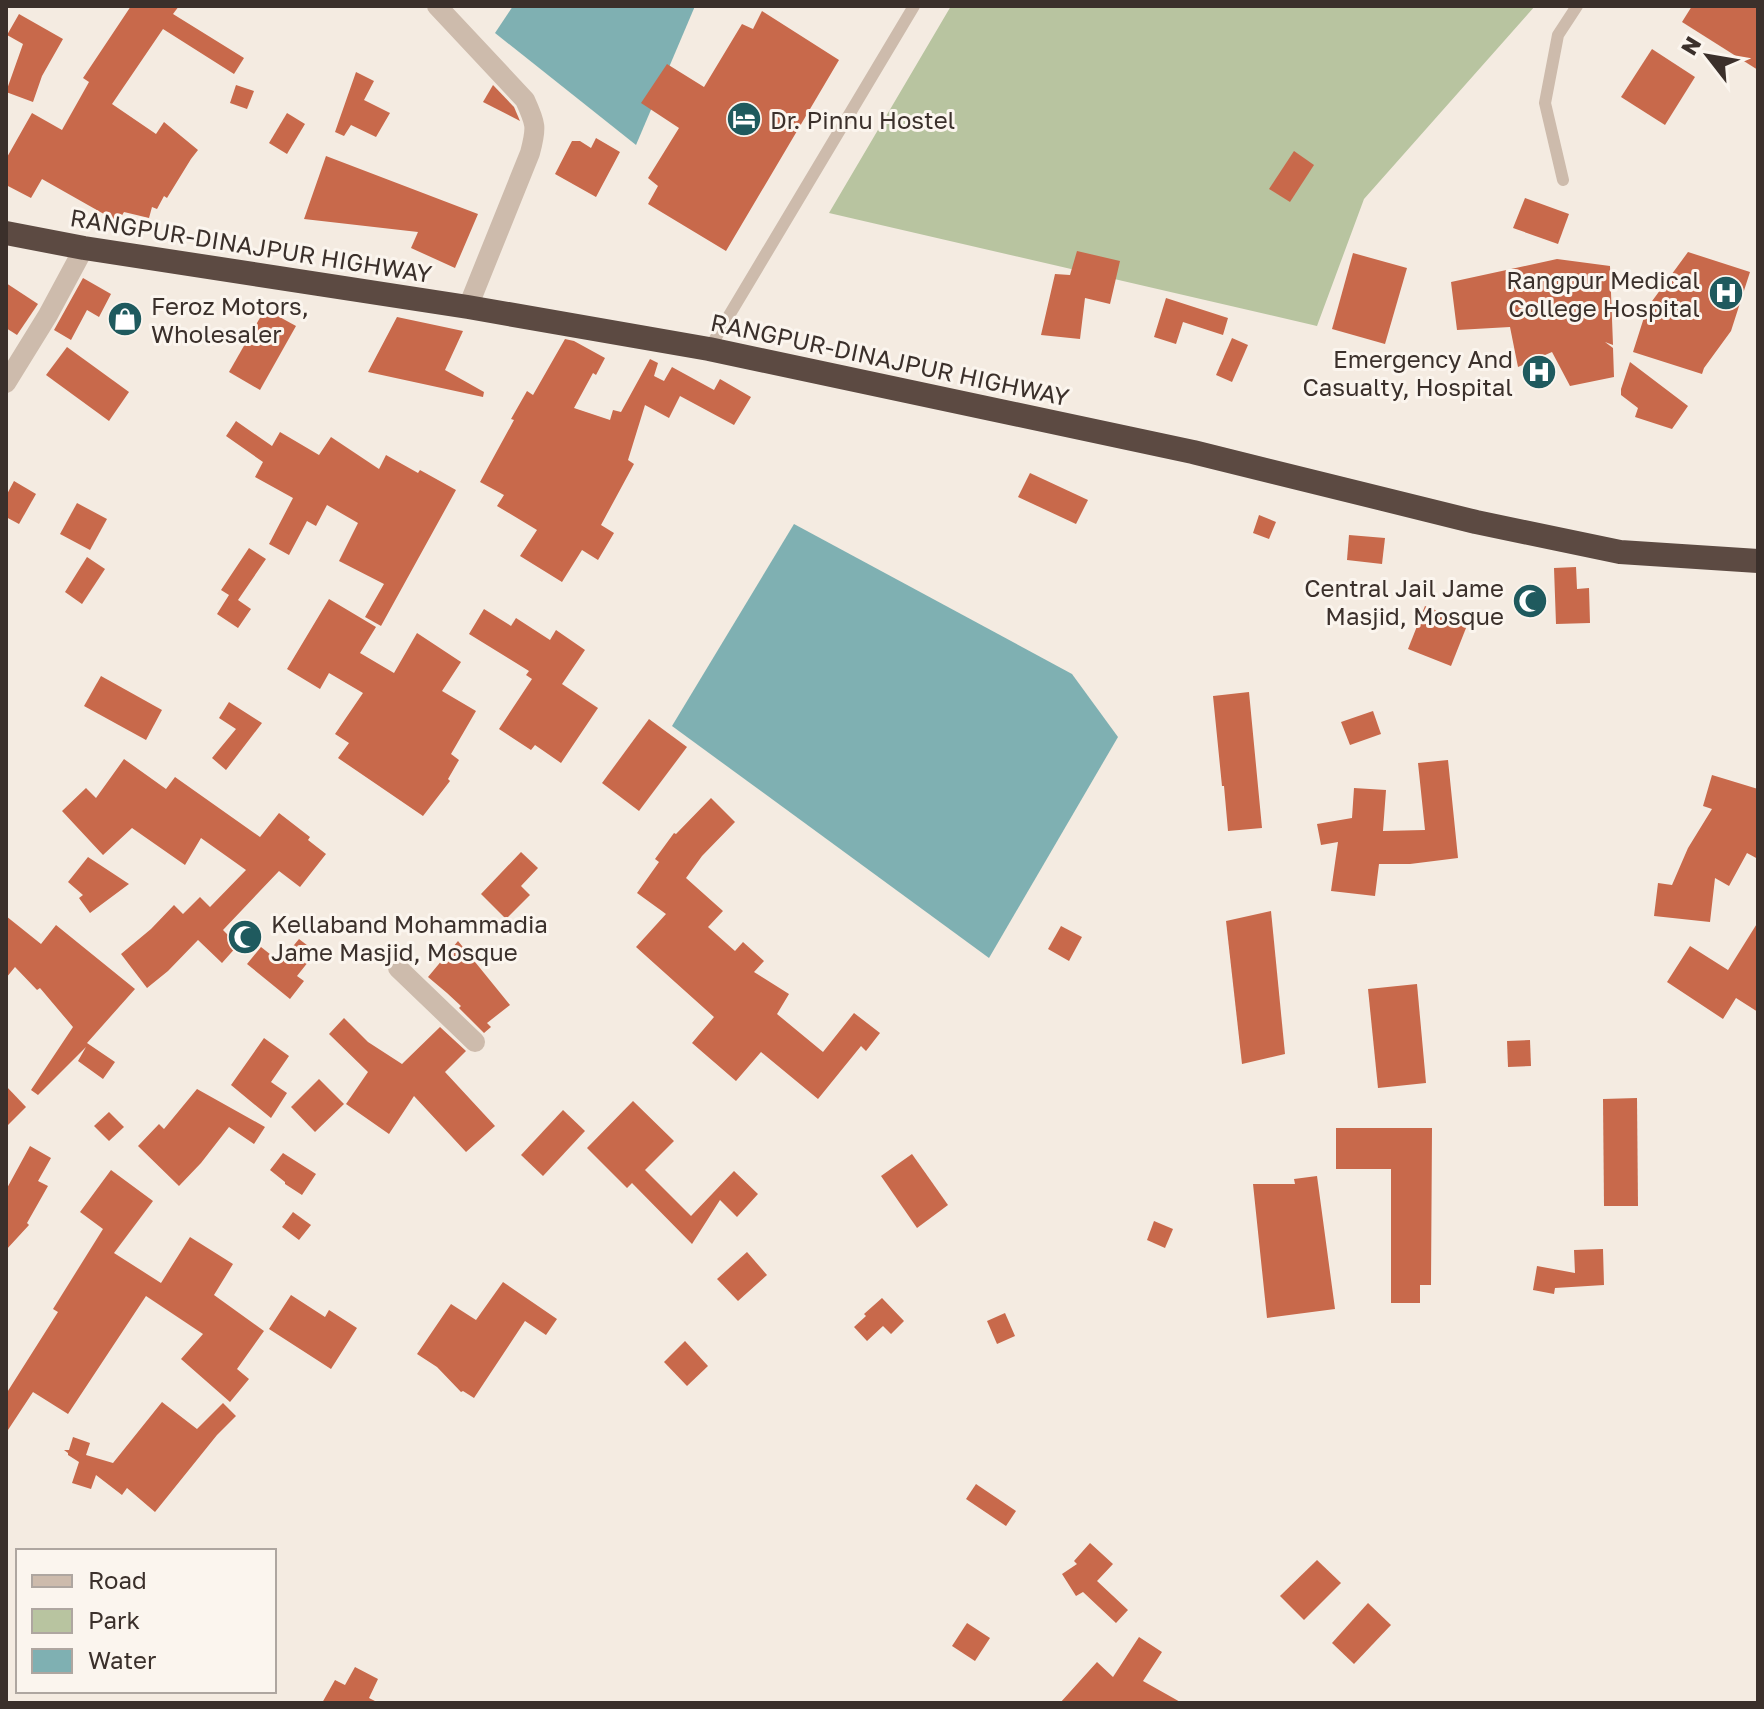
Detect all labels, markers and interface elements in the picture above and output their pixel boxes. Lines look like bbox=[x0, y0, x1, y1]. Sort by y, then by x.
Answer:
north arrow bbox=[1668, 16, 1748, 96]
text: N bbox=[1675, 31, 1706, 60]
hotel icon: Dr. Pinnu Hostel bbox=[725, 100, 763, 138]
place label: Dr. Pinnu Hostel bbox=[770, 105, 955, 134]
street label: RANGPUR-DINAJPUR HIGHWAY bbox=[68, 202, 434, 288]
place label: Rangpur Medical College Hospital bbox=[1506, 265, 1700, 322]
hospital icon: Rangpur Medical College Hospital bbox=[1707, 274, 1745, 312]
place label: Feroz Motors, Wholesaler bbox=[151, 291, 309, 348]
shop icon: Feroz Motors, Wholesaler bbox=[106, 300, 144, 338]
street label: RANGPUR-DINAJPUR HIGHWAY bbox=[708, 307, 1072, 411]
place label: Emergency And Casualty, Hospital bbox=[1302, 344, 1513, 401]
hospital icon: Emergency And Casualty, Hospital bbox=[1520, 353, 1558, 391]
place label: Central Jail Jame Masjid, Mosque bbox=[1304, 573, 1504, 630]
mosque icon: Central Jail Jame Masjid, Mosque bbox=[1511, 582, 1549, 620]
place label: Kellaband Mohammadia Jame Masjid, Mosque bbox=[271, 909, 548, 966]
mosque icon: Kellaband Mohammadia Jame Masjid, Mosque bbox=[226, 918, 264, 956]
legend bbox=[16, 1549, 276, 1693]
text: Road bbox=[88, 1565, 147, 1594]
text: Park bbox=[88, 1605, 140, 1634]
text: Water bbox=[88, 1645, 156, 1674]

